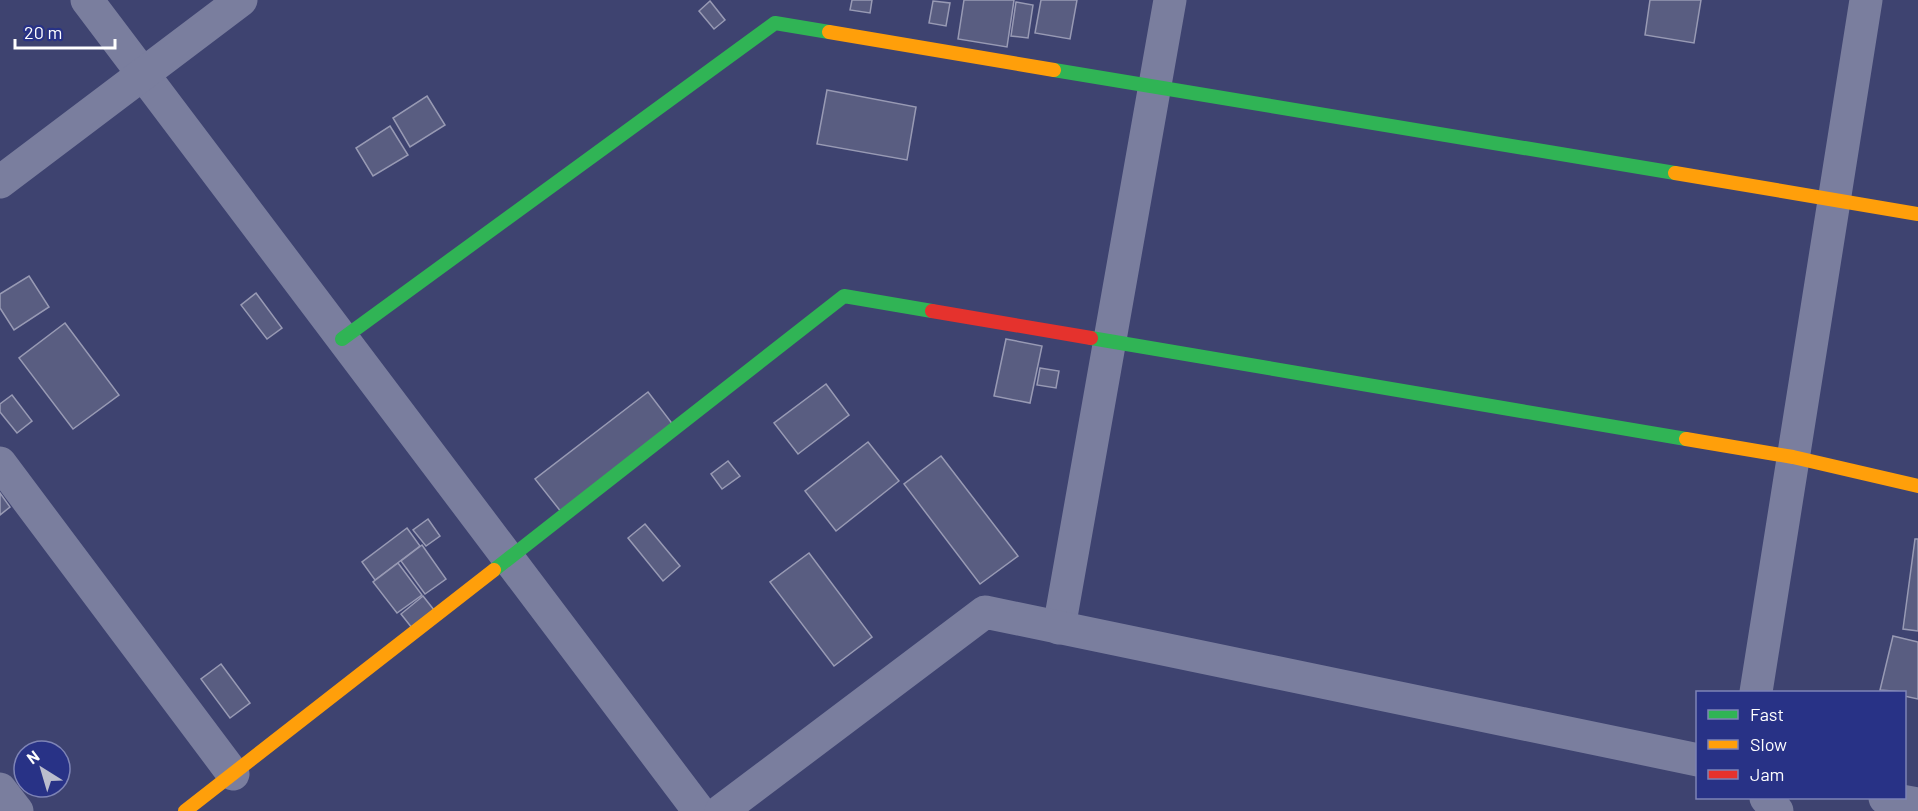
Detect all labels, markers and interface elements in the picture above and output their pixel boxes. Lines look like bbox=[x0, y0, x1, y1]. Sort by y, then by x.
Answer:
scale bar bbox=[15, 12, 116, 50]
text: 20 m bbox=[24, 21, 62, 43]
legend bbox=[1696, 691, 1906, 799]
text: Fast bbox=[1750, 703, 1784, 725]
text: Slow bbox=[1750, 733, 1787, 755]
north arrow bbox=[12, 739, 72, 799]
text: N bbox=[23, 746, 43, 767]
text: Jam bbox=[1750, 763, 1784, 785]

